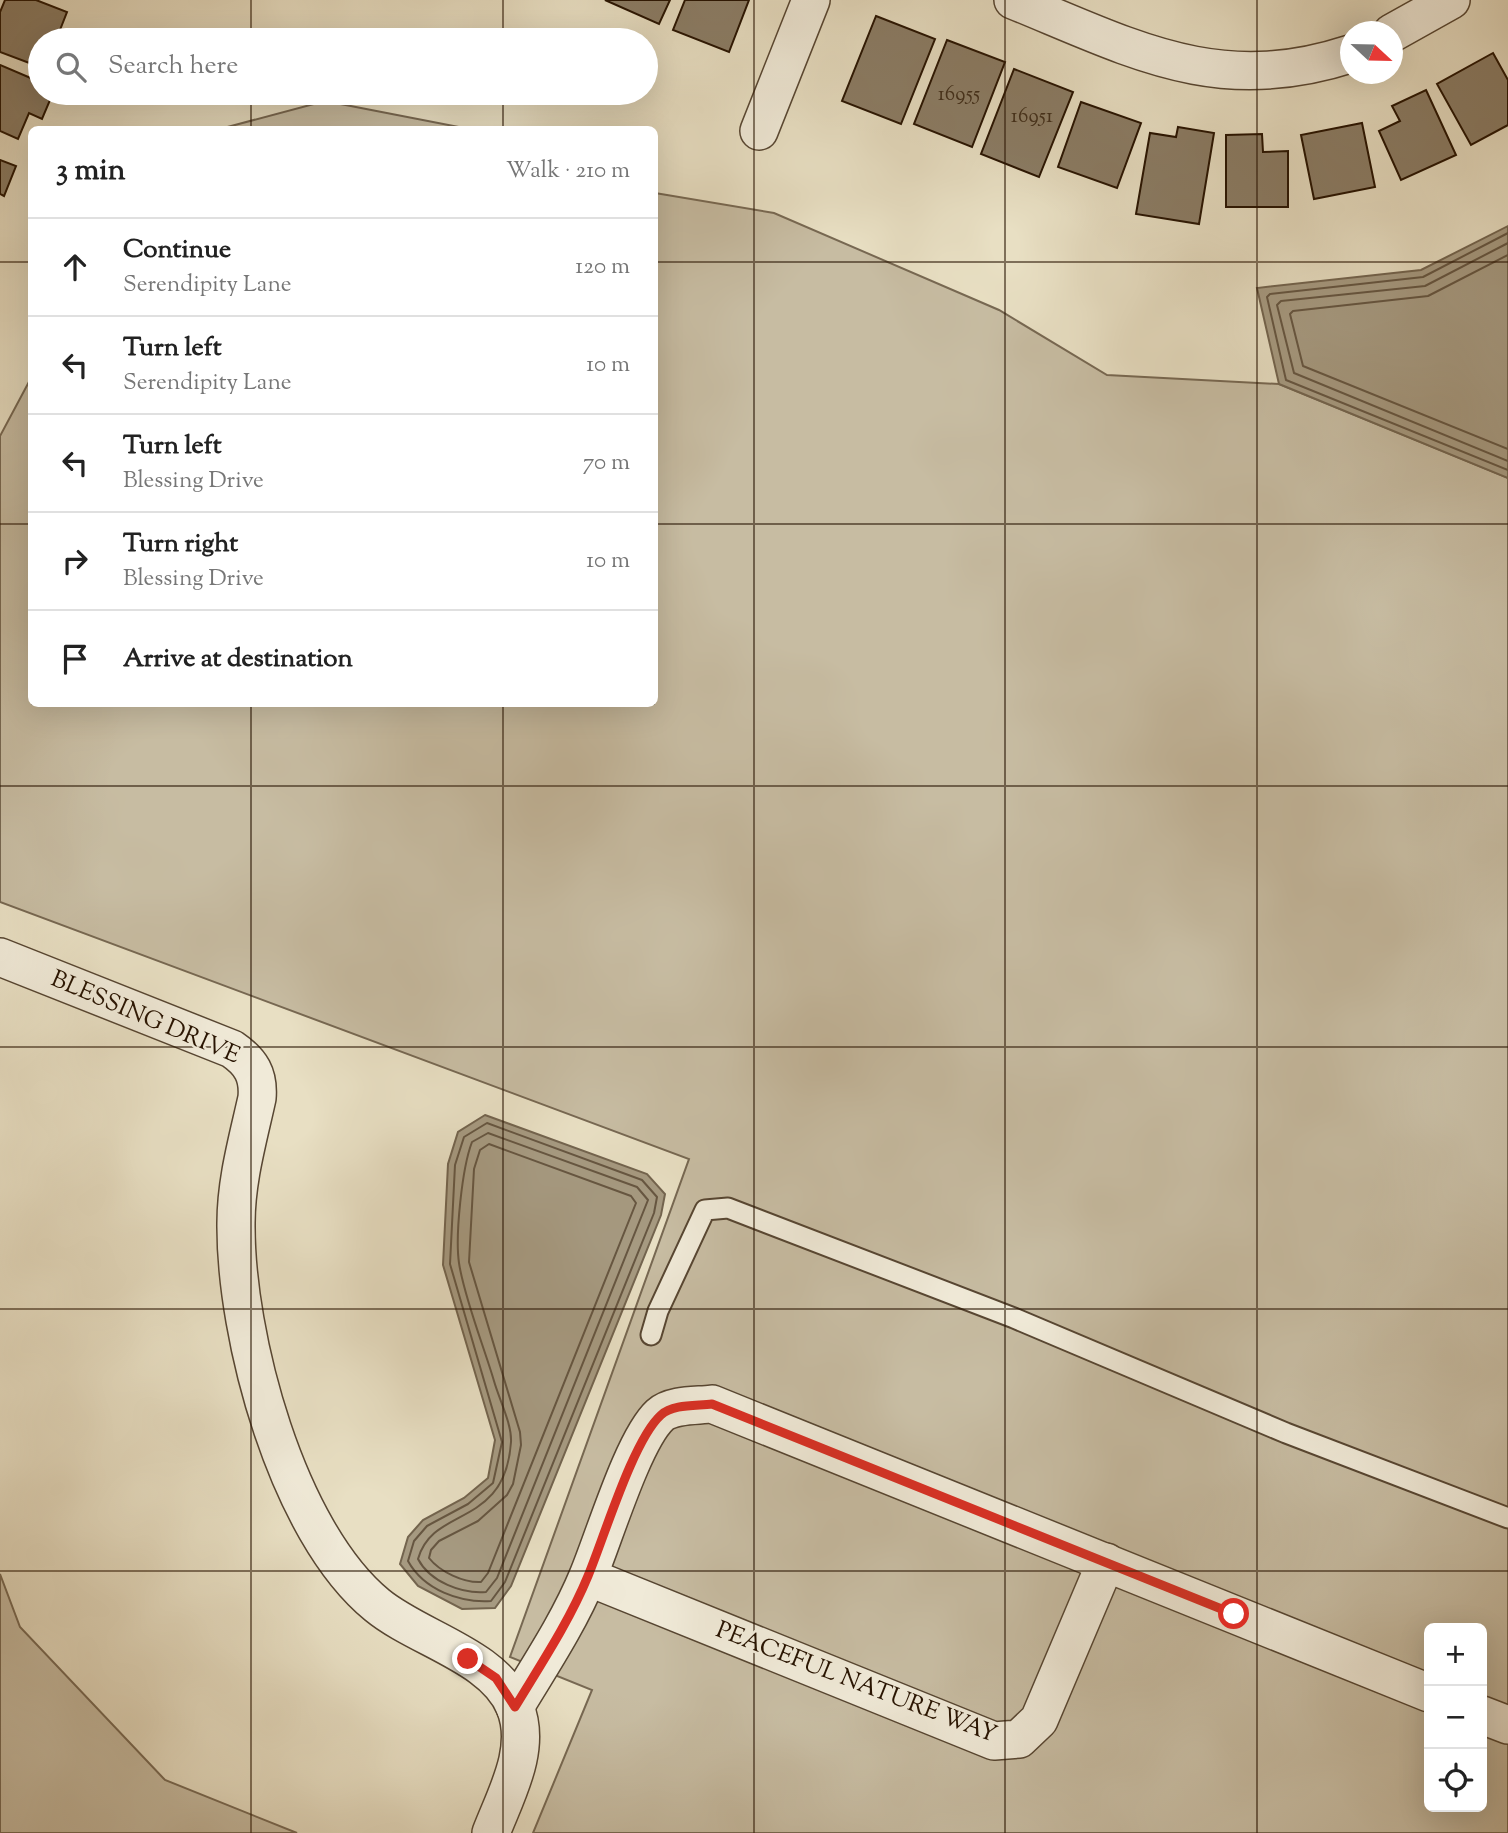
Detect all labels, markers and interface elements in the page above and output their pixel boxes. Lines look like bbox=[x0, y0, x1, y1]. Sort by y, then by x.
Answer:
north arrow bbox=[1340, 21, 1403, 84]
search box bbox=[28, 28, 658, 105]
icon: search bbox=[52, 48, 90, 86]
text: Search here bbox=[108, 48, 238, 85]
house number: 16955 bbox=[938, 80, 980, 110]
house number: 16951 bbox=[1011, 102, 1053, 132]
text: 3 min bbox=[56, 150, 126, 193]
text: Walk · 210 m bbox=[506, 155, 630, 188]
text: Continue bbox=[123, 232, 231, 269]
icon: ahead bbox=[56, 248, 94, 286]
text: 120 m bbox=[575, 251, 630, 284]
text: Serendipity Lane bbox=[123, 269, 292, 302]
text: Turn left bbox=[123, 330, 222, 367]
icon: left bbox=[56, 346, 94, 384]
text: 10 m bbox=[586, 349, 630, 382]
text: Serendipity Lane bbox=[123, 367, 292, 400]
text: Turn left bbox=[123, 428, 222, 465]
icon: left bbox=[56, 444, 94, 482]
text: 70 m bbox=[583, 447, 630, 480]
text: Blessing Drive bbox=[123, 465, 264, 498]
text: Turn right bbox=[123, 526, 238, 563]
icon: right bbox=[56, 542, 94, 580]
text: 10 m bbox=[586, 545, 630, 578]
text: Blessing Drive bbox=[123, 563, 264, 596]
icon: arrive bbox=[56, 640, 94, 678]
text: Arrive at destination bbox=[123, 641, 353, 678]
street label: BLESSING DRIVE bbox=[45, 963, 245, 1073]
route start bbox=[1218, 1598, 1249, 1629]
street label: PEACEFUL NATURE WAY bbox=[711, 1614, 1001, 1752]
map controls bbox=[1424, 1623, 1487, 1812]
button: + bbox=[1424, 1623, 1487, 1686]
route end bbox=[452, 1643, 483, 1674]
button: − bbox=[1424, 1686, 1487, 1749]
button: locate bbox=[1424, 1749, 1487, 1812]

